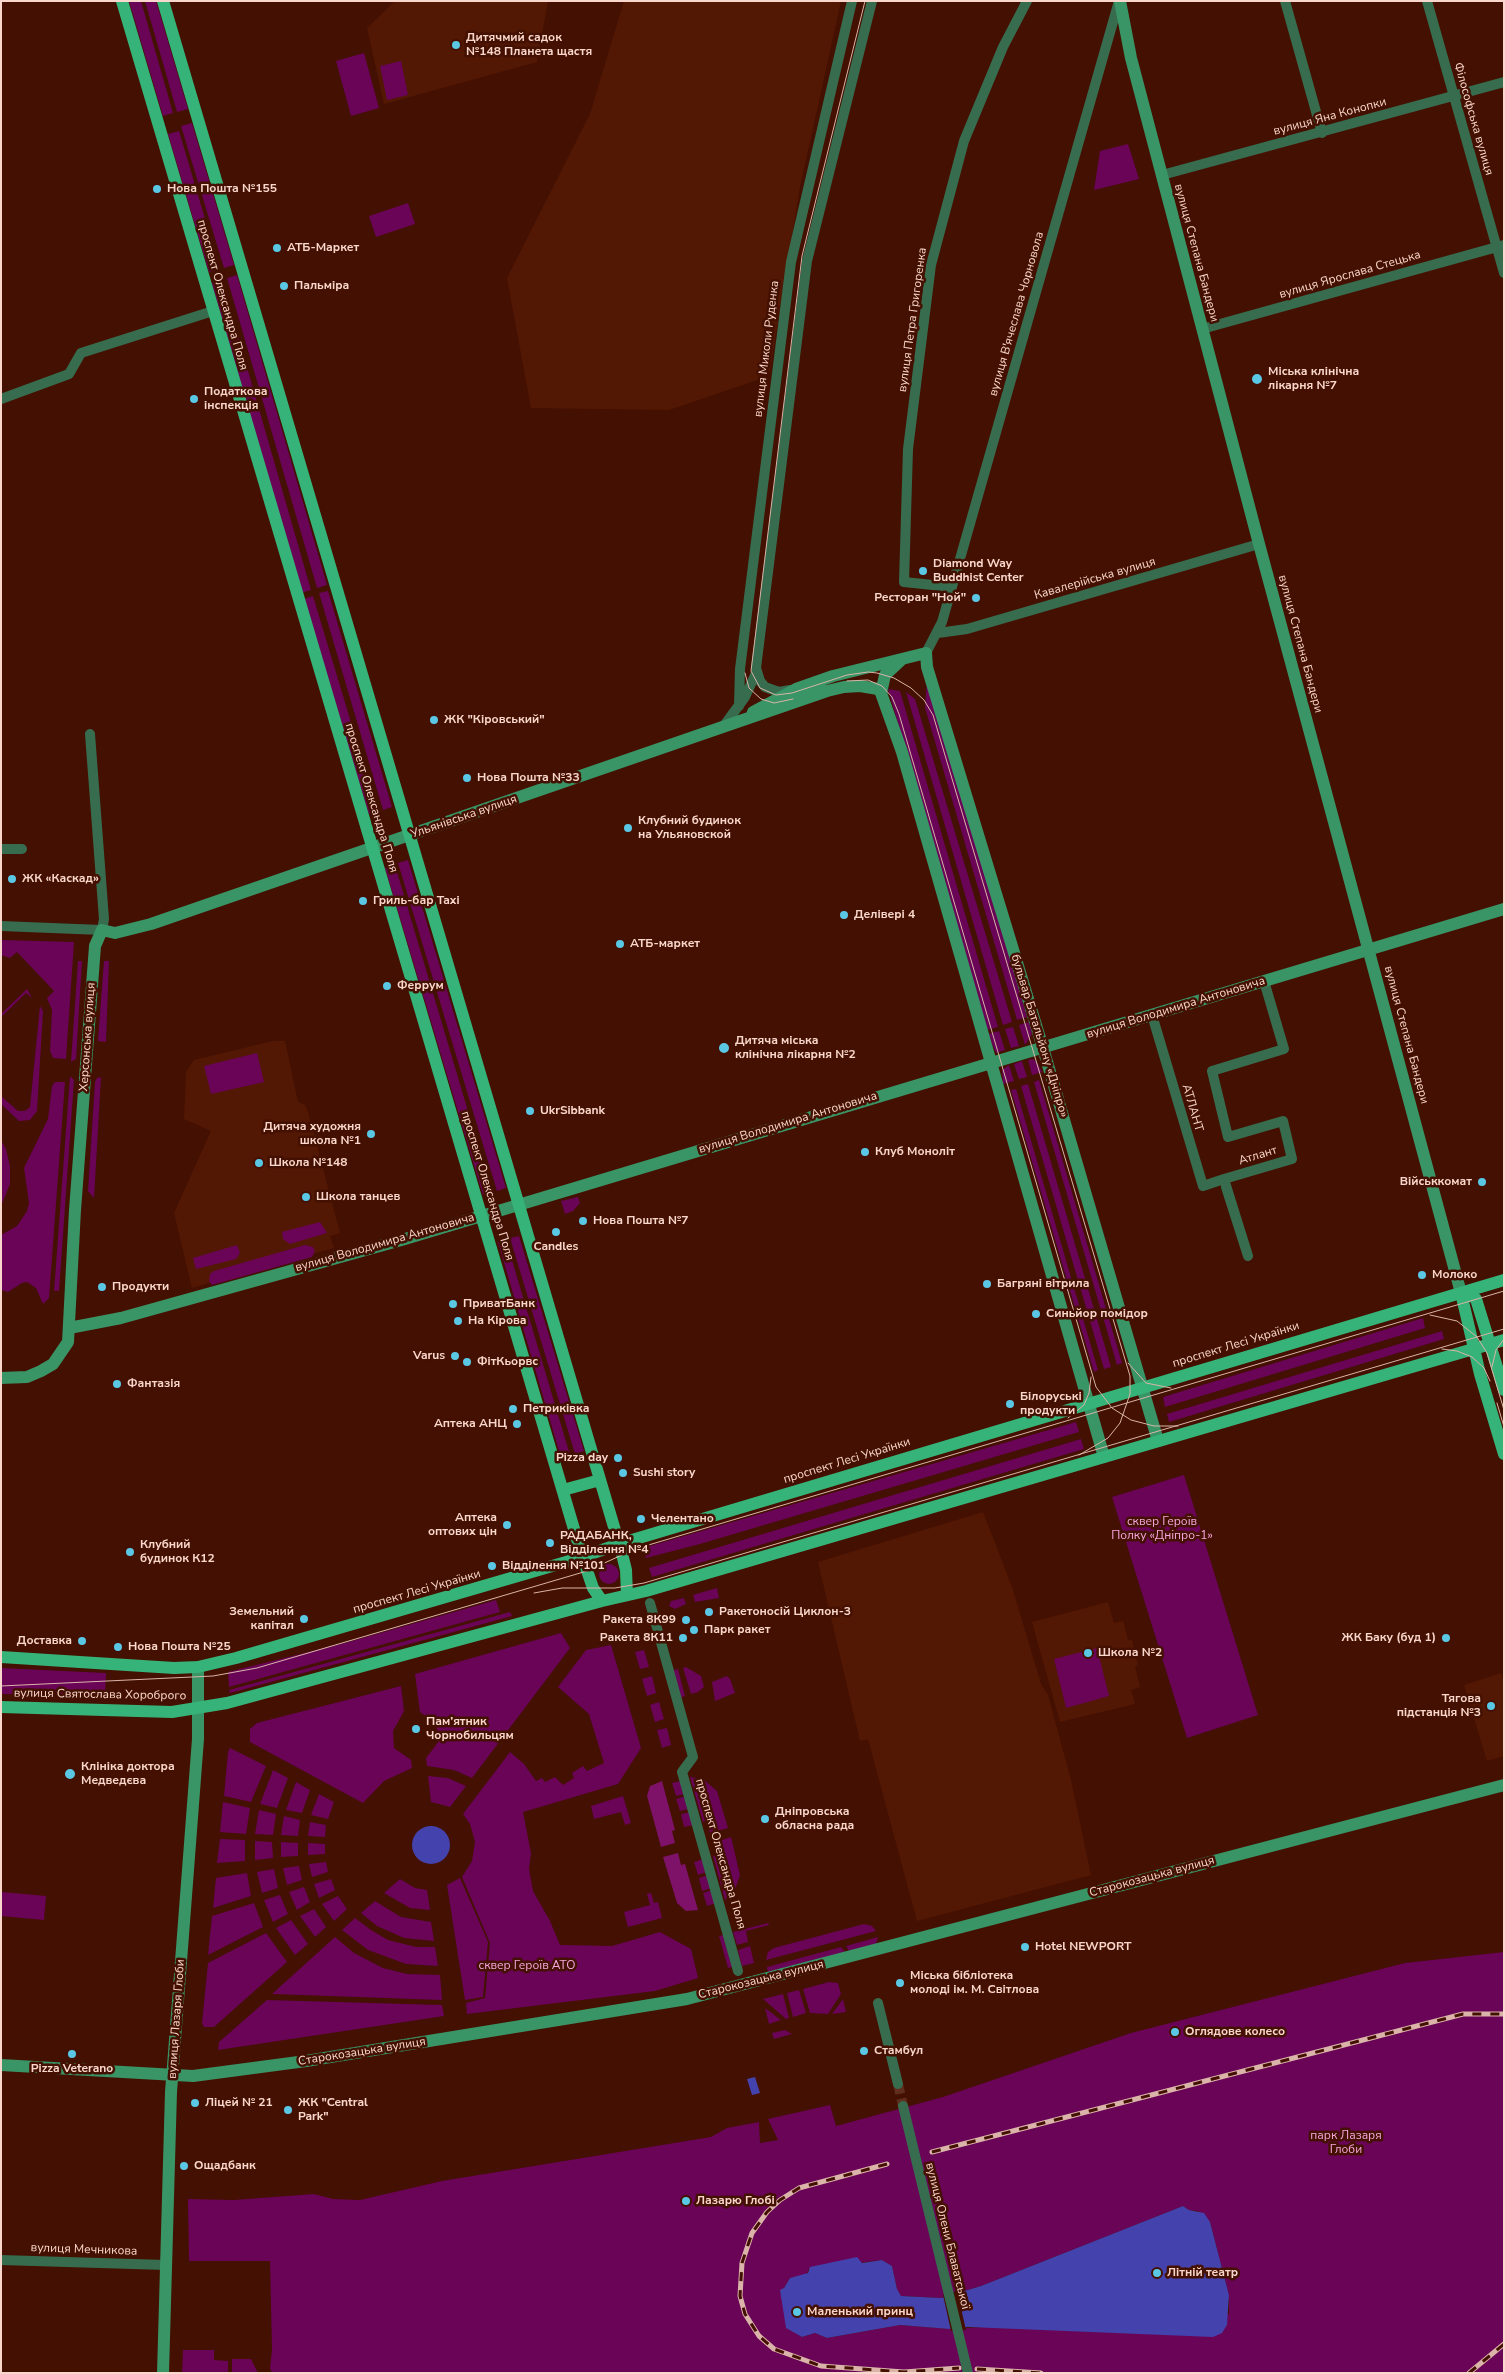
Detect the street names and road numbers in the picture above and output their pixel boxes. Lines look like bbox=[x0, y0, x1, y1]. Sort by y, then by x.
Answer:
street label: Філософська вулиця bbox=[1450, 61, 1496, 177]
street label: вулиця Яна Конопки bbox=[1272, 95, 1388, 139]
street label: вулиця Степана Бандери bbox=[1171, 182, 1221, 324]
street label: проспект Олександра Поля bbox=[194, 218, 250, 372]
street label: вулиця В'ячеслава Чорновола bbox=[987, 230, 1047, 398]
street label: вулиця Петра Григоренка bbox=[896, 247, 930, 393]
street label: вулиця Ярослава Стецька bbox=[1278, 248, 1422, 302]
street label: вулиця Миколи Руденка bbox=[751, 280, 783, 418]
street label: Кавалерійська вулиця bbox=[1033, 555, 1157, 603]
street label: вулиця Степана Бандери bbox=[1275, 573, 1325, 715]
street label: проспект Олександра Поля bbox=[341, 721, 401, 875]
street label: Ульянівська вулиця bbox=[409, 792, 519, 842]
street label: бульвар Батальйону «Дніпро» bbox=[1007, 953, 1071, 1119]
street label: вулиця Степана Бандери bbox=[1381, 964, 1431, 1106]
street label: вулиця Володимира Антоновича bbox=[1085, 974, 1267, 1042]
street label: Херсонська вулиця bbox=[77, 982, 99, 1092]
street label: АТЛАНТ bbox=[1178, 1083, 1206, 1133]
street label: вулиця Володимира Антоновича bbox=[697, 1089, 879, 1157]
street label: проспект Олександра Поля bbox=[457, 1109, 517, 1263]
street label: Атлант bbox=[1237, 1143, 1279, 1169]
street label: вулиця Володимира Антоновича bbox=[294, 1210, 476, 1276]
street label: проспект Лесі Українки bbox=[1171, 1319, 1301, 1371]
street label: проспект Лесі Українки bbox=[782, 1435, 912, 1487]
street label: проспект Лесі Українки bbox=[351, 1567, 483, 1617]
street label: вулиця Святослава Хороброго bbox=[14, 1686, 186, 1704]
street label: проспект Олександра Поля bbox=[692, 1777, 748, 1931]
street label: Старокозацька вулиця bbox=[1088, 1853, 1216, 1901]
street label: Старокозацька вулиця bbox=[697, 1957, 825, 2003]
street label: вулиця Лазаря Глоби bbox=[166, 1959, 188, 2079]
street label: Старокозацька вулиця bbox=[297, 2035, 427, 2069]
street label: вулиця Олени Блаватської bbox=[922, 2161, 972, 2311]
street label: вулиця Мечникова bbox=[30, 2241, 138, 2259]

